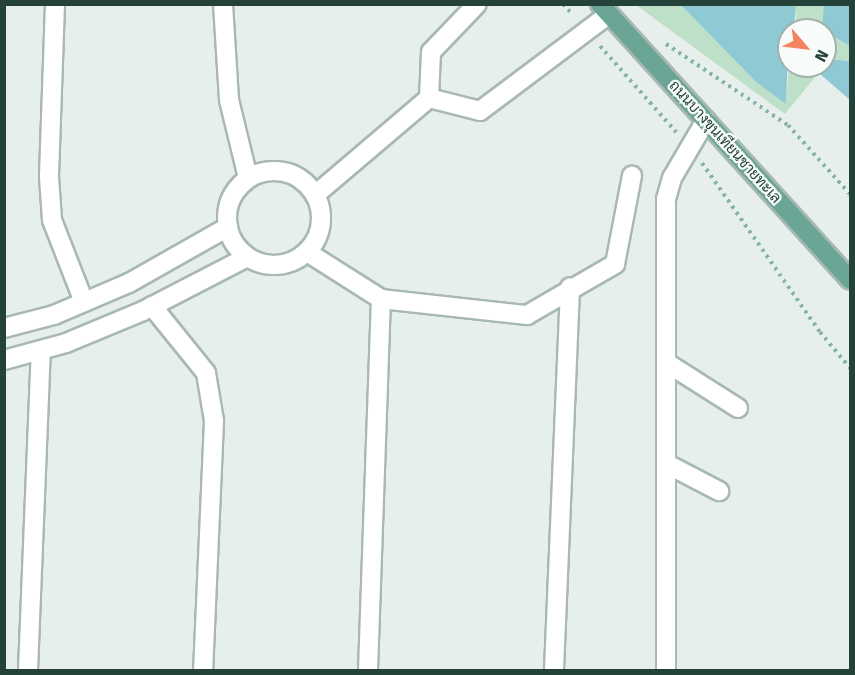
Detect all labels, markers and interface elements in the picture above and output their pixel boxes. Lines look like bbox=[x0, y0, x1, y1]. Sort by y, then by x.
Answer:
north arrow bbox=[777, 18, 837, 78]
text: N bbox=[811, 47, 832, 65]
street label: ถนนบางขุนเทียนชายทะเล bbox=[665, 77, 785, 207]

